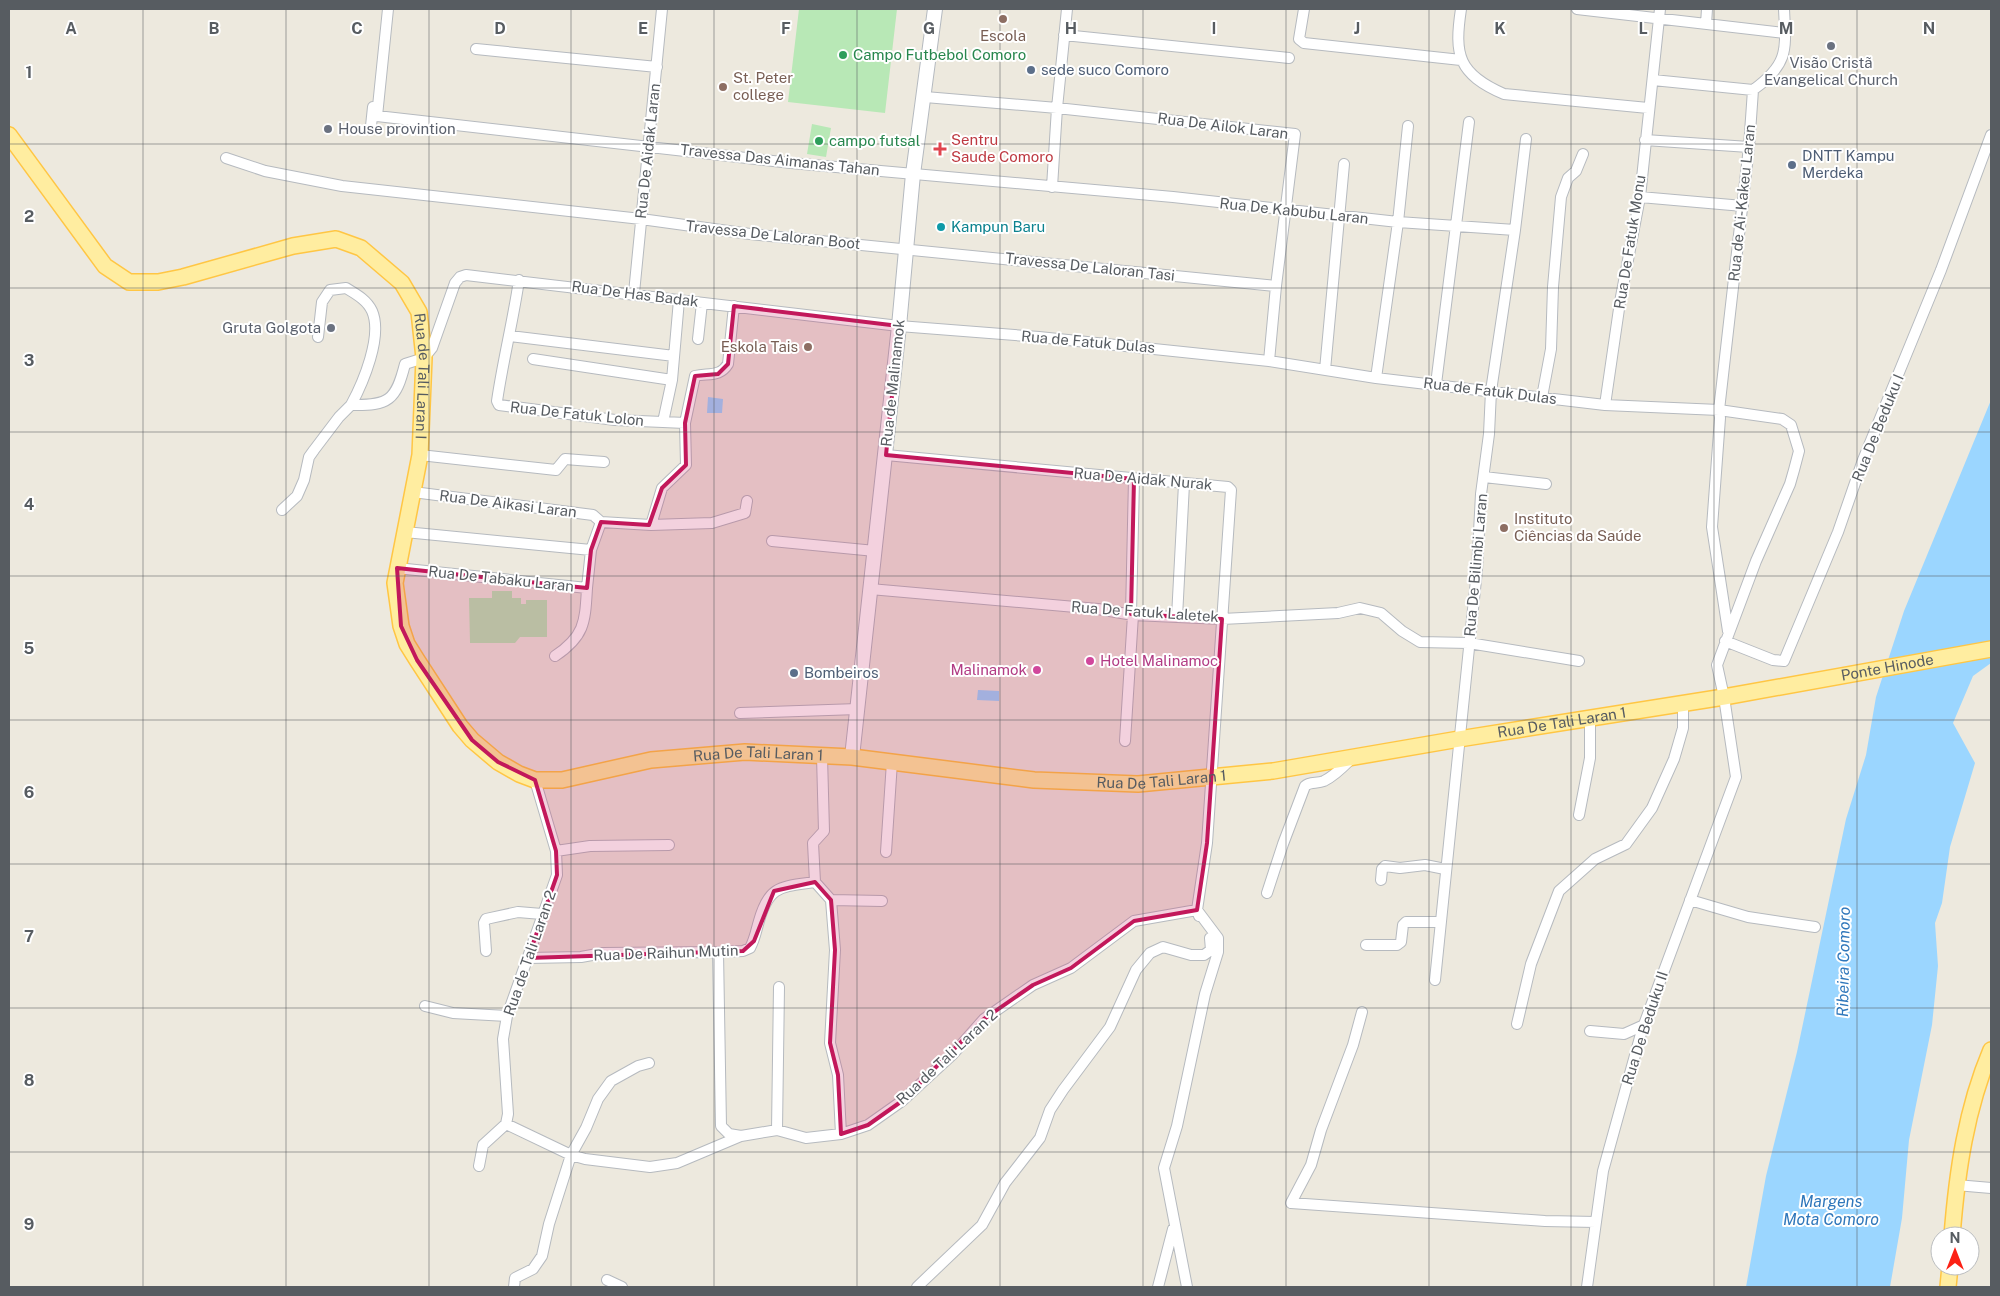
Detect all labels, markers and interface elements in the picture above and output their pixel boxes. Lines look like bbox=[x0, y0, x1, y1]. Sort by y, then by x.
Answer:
marker: Escola bbox=[997, 13, 1009, 25]
text: A bbox=[65, 19, 77, 38]
text: B bbox=[209, 19, 220, 38]
text: C bbox=[351, 19, 363, 38]
text: D bbox=[494, 19, 506, 38]
text: E bbox=[638, 19, 648, 38]
text: F bbox=[781, 19, 791, 38]
text: G bbox=[923, 19, 935, 38]
text: H bbox=[1065, 19, 1077, 38]
text: I bbox=[1212, 19, 1216, 38]
text: J bbox=[1354, 19, 1360, 38]
text: K bbox=[1494, 19, 1506, 38]
text: L bbox=[1638, 19, 1648, 38]
text: M bbox=[1779, 19, 1793, 38]
text: N bbox=[1923, 19, 1935, 38]
place label: Escola bbox=[980, 27, 1026, 44]
marker: Visão Cristã Evangelical Church bbox=[1825, 40, 1837, 52]
place label: Campo Futbebol Comoro bbox=[853, 46, 1026, 63]
marker: Campo Futbebol Comoro bbox=[837, 49, 849, 61]
place label: Visão Cristã Evangelical Church bbox=[1764, 54, 1898, 88]
place label: sede suco Comoro bbox=[1041, 61, 1169, 78]
text: 1 bbox=[26, 63, 32, 82]
marker: sede suco Comoro bbox=[1025, 64, 1037, 76]
place label: St. Peter college bbox=[733, 69, 793, 103]
marker: St. Peter college bbox=[717, 81, 729, 93]
street label: Rua De Aidak Laran bbox=[632, 82, 663, 219]
street label: Rua De Ailok Laran bbox=[1157, 109, 1289, 142]
place label: House provintion bbox=[338, 120, 456, 137]
marker: House provintion bbox=[322, 123, 334, 135]
street label: Rua de Ai-Kakeu Laran bbox=[1725, 123, 1758, 282]
place label: Sentru Saude Comoro bbox=[951, 131, 1053, 165]
place label: campo futsal bbox=[829, 132, 920, 149]
marker: campo futsal bbox=[813, 135, 825, 147]
street label: Travessa Das Aimanas Tahan bbox=[679, 141, 881, 178]
marker: Sentru Saude Comoro bbox=[933, 142, 947, 156]
place label: DNTT Kampu Merdeka bbox=[1802, 147, 1895, 181]
marker: DNTT Kampu Merdeka bbox=[1786, 159, 1798, 171]
street label: Rua De Fatuk Monu bbox=[1611, 174, 1649, 310]
street label: Rua De Kabubu Laran bbox=[1219, 194, 1369, 227]
text: 2 bbox=[24, 207, 34, 226]
street label: Travessa De Laloran Boot bbox=[685, 217, 861, 252]
place label: Kampun Baru bbox=[951, 218, 1045, 235]
marker: Kampun Baru bbox=[935, 221, 947, 233]
street label: Travessa De Laloran Tasi bbox=[1004, 249, 1176, 284]
street label: Rua De Has Badak bbox=[571, 277, 700, 310]
street label: Rua de Tali Laran I bbox=[411, 312, 433, 440]
street label: Rua de Malinamok bbox=[877, 318, 908, 448]
place label: Gruta Golgota bbox=[222, 319, 321, 336]
marker: Gruta Golgota bbox=[325, 322, 337, 334]
street label: Rua de Fatuk Dulas bbox=[1020, 327, 1156, 356]
place label: Eskola Tais bbox=[721, 338, 798, 355]
marker: Eskola Tais bbox=[802, 341, 814, 353]
text: 3 bbox=[24, 351, 34, 370]
street label: Rua De Beduku I bbox=[1848, 372, 1907, 484]
street label: Rua de Fatuk Dulas bbox=[1422, 374, 1558, 407]
street label: Rua De Fatuk Lolon bbox=[509, 398, 645, 429]
street label: Rua De Aidak Nurak bbox=[1073, 464, 1213, 493]
street label: Rua De Aikasi Laran bbox=[438, 487, 578, 520]
street label: Rua De Bilimbi Laran bbox=[1461, 493, 1490, 637]
text: 4 bbox=[24, 495, 35, 514]
place label: Instituto Ciências da Saúde bbox=[1514, 510, 1642, 544]
marker: Instituto Ciências da Saúde bbox=[1498, 522, 1510, 534]
street label: Rua De Tabaku Laran bbox=[427, 562, 575, 595]
street label: Rua De Fatuk Laletek bbox=[1071, 598, 1219, 625]
text: 5 bbox=[24, 639, 35, 658]
street label: Ponte Hinode bbox=[1839, 650, 1935, 684]
place label: Hotel Malinamoc bbox=[1100, 652, 1218, 669]
marker: Hotel Malinamoc bbox=[1084, 655, 1096, 667]
place label: Malinamok bbox=[950, 661, 1027, 678]
place label: Bombeiros bbox=[804, 664, 879, 681]
marker: Malinamok bbox=[1031, 664, 1043, 676]
marker: Bombeiros bbox=[788, 667, 800, 679]
street label: Rua De Tali Laran 1 bbox=[1496, 704, 1628, 741]
street label: Rua De Tali Laran 1 bbox=[692, 743, 824, 764]
street label: Rua De Tali Laran 1 bbox=[1096, 767, 1227, 792]
text: 6 bbox=[24, 783, 34, 802]
street label: Rua de Tali Laran 2 bbox=[500, 888, 559, 1018]
water label: Ribeira Comoro bbox=[1833, 906, 1854, 1017]
text: 7 bbox=[24, 927, 34, 946]
street label: Rua De Raihun Mutin bbox=[593, 941, 739, 964]
street label: Rua De Beduku II bbox=[1618, 969, 1671, 1087]
street label: Rua de Tali Laran 2 bbox=[893, 1006, 1001, 1108]
text: 8 bbox=[24, 1071, 35, 1090]
water label: Margens Mota Comoro bbox=[1783, 1192, 1879, 1229]
text: 9 bbox=[24, 1215, 34, 1234]
north arrow bbox=[1930, 1226, 1980, 1276]
text: N bbox=[1950, 1230, 1960, 1246]

